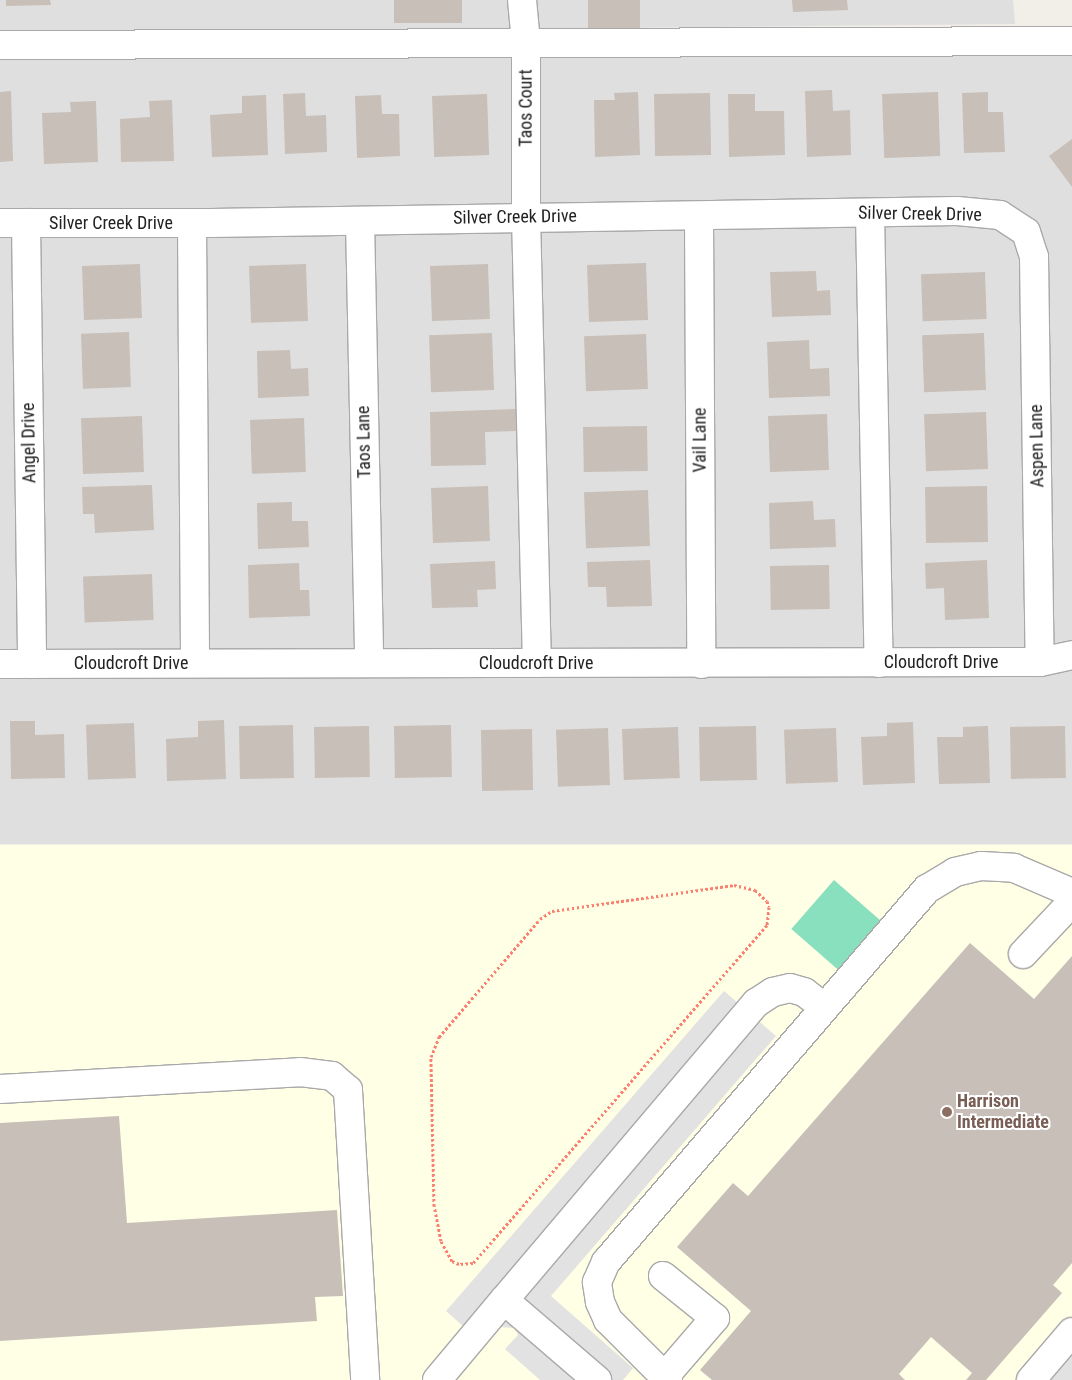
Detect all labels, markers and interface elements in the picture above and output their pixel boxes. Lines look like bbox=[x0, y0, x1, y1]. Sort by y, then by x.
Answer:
street label: Taos Court bbox=[515, 69, 537, 147]
street label: Silver Creek Drive bbox=[858, 202, 982, 226]
street label: Silver Creek Drive bbox=[453, 205, 577, 229]
street label: Silver Creek Drive bbox=[49, 212, 173, 234]
street label: Angel Drive bbox=[17, 403, 41, 483]
street label: Aspen Lane bbox=[1025, 404, 1049, 488]
street label: Taos Lane bbox=[353, 405, 375, 479]
street label: Vail Lane bbox=[689, 407, 711, 473]
street label: Cloudcroft Drive bbox=[884, 651, 998, 673]
street label: Cloudcroft Drive bbox=[74, 652, 188, 674]
street label: Cloudcroft Drive bbox=[479, 652, 593, 674]
place label: Harrison Intermediate bbox=[957, 1091, 1049, 1134]
marker: Harrison Intermediate bbox=[941, 1106, 953, 1118]

